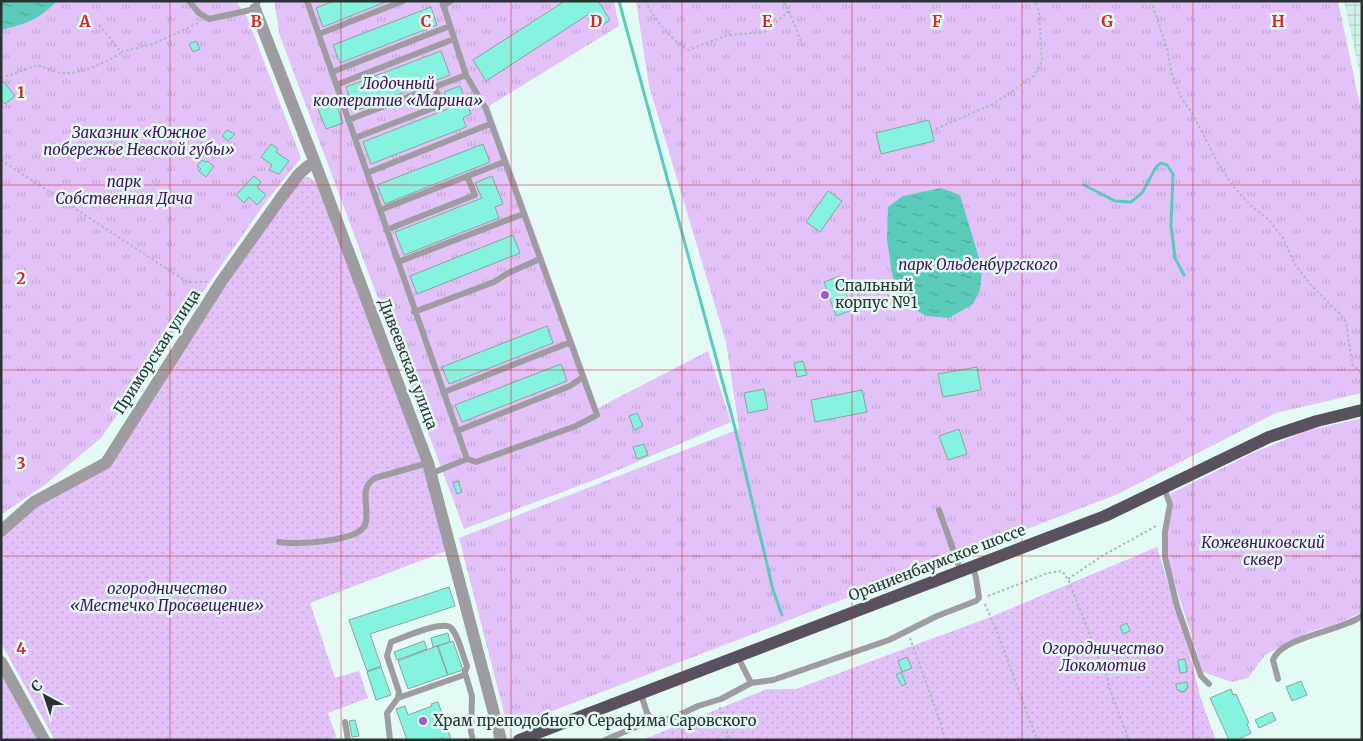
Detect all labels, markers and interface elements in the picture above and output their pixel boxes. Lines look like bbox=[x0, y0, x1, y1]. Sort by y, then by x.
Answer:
text: A bbox=[78, 11, 91, 31]
text: B bbox=[250, 11, 262, 31]
text: C bbox=[421, 11, 431, 31]
text: D bbox=[590, 11, 602, 31]
text: E bbox=[762, 11, 773, 31]
text: F bbox=[932, 11, 942, 31]
text: G bbox=[1101, 11, 1113, 31]
text: H bbox=[1271, 11, 1285, 31]
park label: Лодочный кооператив «Марина» bbox=[313, 74, 483, 110]
text: 1 bbox=[17, 82, 25, 102]
park label: Заказник «Южное побережье Невской губы» bbox=[43, 123, 235, 159]
park label: парк Собственная Дача bbox=[55, 172, 193, 208]
park label: парк Ольденбургского bbox=[898, 255, 1058, 274]
text: 2 bbox=[16, 268, 26, 288]
place label: Спальный корпус №1 bbox=[835, 276, 918, 312]
street label: Приморская улица bbox=[109, 286, 204, 418]
marker: Спальный корпус №1 bbox=[819, 289, 831, 301]
street label: Дивеевская улица bbox=[375, 296, 442, 432]
text: 3 bbox=[16, 453, 26, 473]
street label: Ораниенбаумское шоссе bbox=[846, 520, 1028, 605]
park label: Кожевниковский сквер bbox=[1201, 533, 1325, 569]
park label: огородничество «Местечко Просвещение» bbox=[70, 579, 264, 615]
text: 4 bbox=[16, 638, 26, 658]
park label: Огородничество Локомотив bbox=[1042, 639, 1164, 675]
north arrow bbox=[20, 671, 70, 721]
text: С bbox=[27, 676, 46, 696]
place label: Храм преподобного Серафима Саровского bbox=[433, 711, 757, 730]
marker: Храм преподобного Серафима Саровского bbox=[417, 715, 429, 727]

